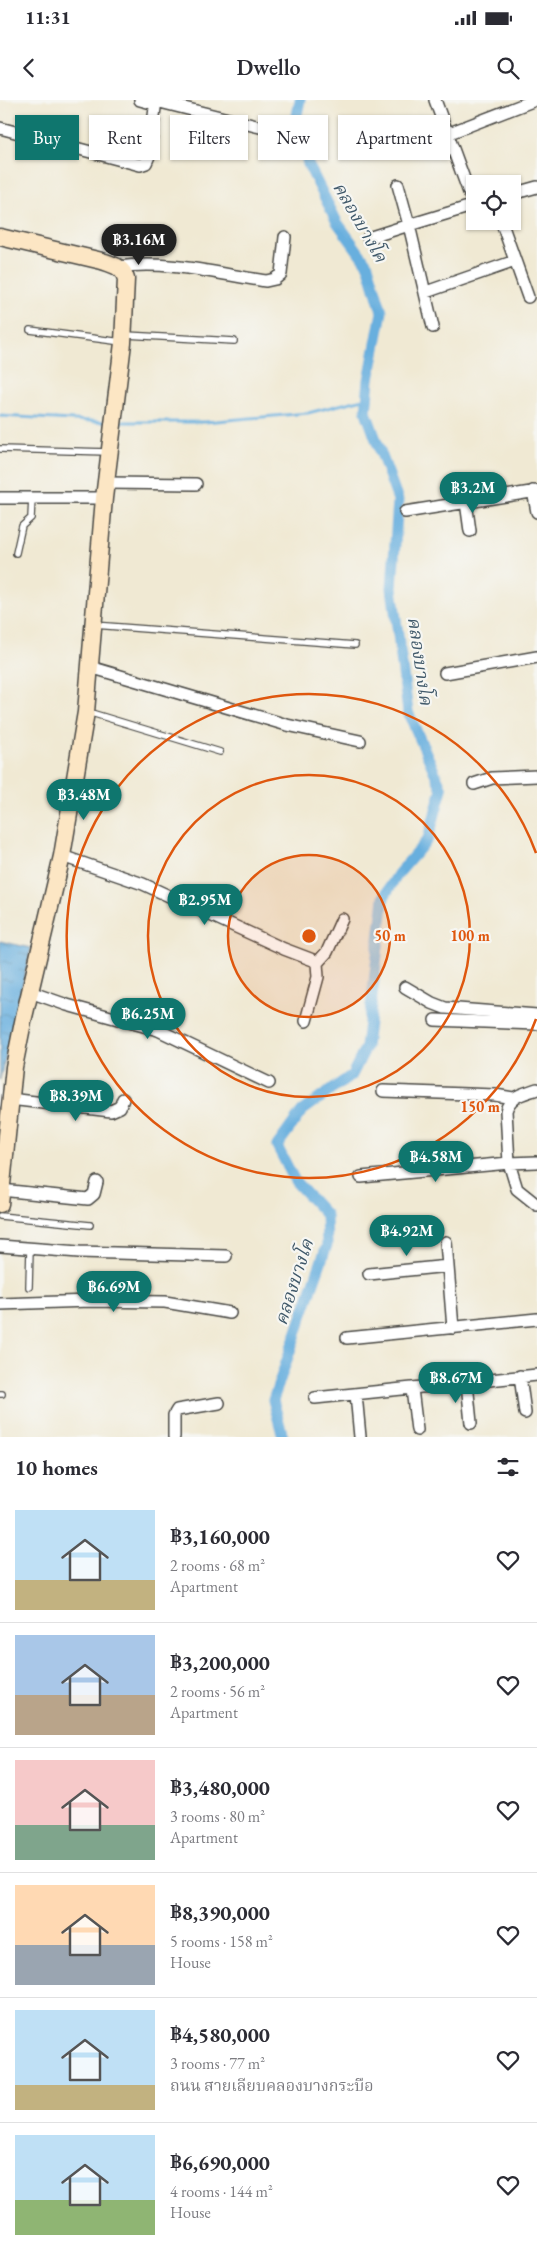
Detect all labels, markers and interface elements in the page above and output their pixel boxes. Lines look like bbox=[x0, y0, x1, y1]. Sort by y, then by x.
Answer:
text: 11:31 bbox=[25, 5, 71, 30]
text: Dwello bbox=[236, 53, 301, 82]
icon: back bbox=[15, 54, 43, 82]
icon: search bbox=[494, 54, 522, 82]
chip: Buy bbox=[15, 115, 79, 160]
chip: Rent bbox=[89, 115, 160, 160]
chip: Filters bbox=[170, 115, 248, 160]
chip: New bbox=[258, 115, 328, 160]
chip: Apartment bbox=[338, 115, 450, 160]
map controls bbox=[466, 175, 521, 230]
button: locate bbox=[466, 175, 521, 230]
water label: คลองบางโค bbox=[328, 177, 394, 267]
pin: ฿3.16M bbox=[98, 224, 180, 266]
text: ฿3.16M bbox=[113, 229, 165, 250]
pin: ฿3.2M bbox=[438, 472, 508, 514]
text: ฿3.2M bbox=[451, 477, 495, 498]
water label: คลองบางโค bbox=[403, 615, 439, 707]
pin: ฿3.48M bbox=[43, 778, 125, 821]
text: ฿3.48M bbox=[58, 784, 110, 805]
pin: ฿2.95M bbox=[164, 884, 246, 926]
text: ฿2.95M bbox=[179, 889, 231, 910]
text: 50 m bbox=[374, 926, 406, 945]
text: 100 m bbox=[450, 926, 490, 945]
centre of rings bbox=[300, 927, 318, 945]
pin: ฿6.25M bbox=[107, 998, 189, 1040]
text: ฿6.25M bbox=[122, 1003, 174, 1024]
pin: ฿8.39M bbox=[35, 1080, 117, 1122]
text: ฿8.39M bbox=[50, 1085, 102, 1106]
text: 150 m bbox=[460, 1097, 500, 1116]
pin: ฿4.58M bbox=[395, 1140, 477, 1183]
text: ฿4.58M bbox=[410, 1146, 462, 1167]
pin: ฿4.92M bbox=[366, 1214, 448, 1257]
text: ฿4.92M bbox=[381, 1220, 433, 1241]
water label: คลองบางโค bbox=[268, 1235, 318, 1328]
pin: ฿6.69M bbox=[73, 1270, 155, 1313]
text: ฿6.69M bbox=[88, 1276, 140, 1297]
pin: ฿8.67M bbox=[415, 1362, 497, 1404]
text: ฿8.67M bbox=[430, 1367, 482, 1388]
icon: filters bbox=[494, 1453, 522, 1481]
text: 10 homes bbox=[15, 1454, 98, 1481]
text: ฿3,160,000 bbox=[170, 1523, 270, 1550]
icon: home bbox=[55, 1530, 115, 1590]
icon: heart bbox=[494, 1546, 522, 1574]
text: 2 rooms · 68 m² bbox=[170, 1555, 265, 1576]
text: Apartment bbox=[170, 1576, 238, 1597]
text: ฿3,200,000 bbox=[170, 1649, 270, 1676]
icon: home bbox=[55, 1655, 115, 1715]
icon: heart bbox=[494, 1671, 522, 1699]
text: 2 rooms · 56 m² bbox=[170, 1681, 265, 1702]
text: Apartment bbox=[170, 1702, 238, 1723]
text: ฿3,480,000 bbox=[170, 1774, 270, 1801]
icon: home bbox=[55, 1780, 115, 1840]
icon: heart bbox=[494, 1796, 522, 1824]
text: 3 rooms · 80 m² bbox=[170, 1806, 265, 1827]
text: Apartment bbox=[170, 1827, 238, 1848]
text: ฿8,390,000 bbox=[170, 1899, 270, 1926]
icon: home bbox=[55, 1905, 115, 1965]
icon: heart bbox=[494, 1921, 522, 1949]
text: 5 rooms · 158 m² bbox=[170, 1931, 273, 1952]
text: House bbox=[170, 1952, 211, 1973]
text: ฿4,580,000 bbox=[170, 2021, 270, 2048]
icon: home bbox=[55, 2030, 115, 2090]
icon: heart bbox=[494, 2046, 522, 2074]
text: 3 rooms · 77 m² bbox=[170, 2053, 265, 2074]
text: ถนน สายเลียบคลองบางกระบือ bbox=[170, 2075, 374, 2096]
text: ฿6,690,000 bbox=[170, 2149, 270, 2176]
icon: home bbox=[55, 2155, 115, 2215]
icon: heart bbox=[494, 2171, 522, 2199]
text: 4 rooms · 144 m² bbox=[170, 2181, 273, 2202]
text: House bbox=[170, 2202, 211, 2223]

